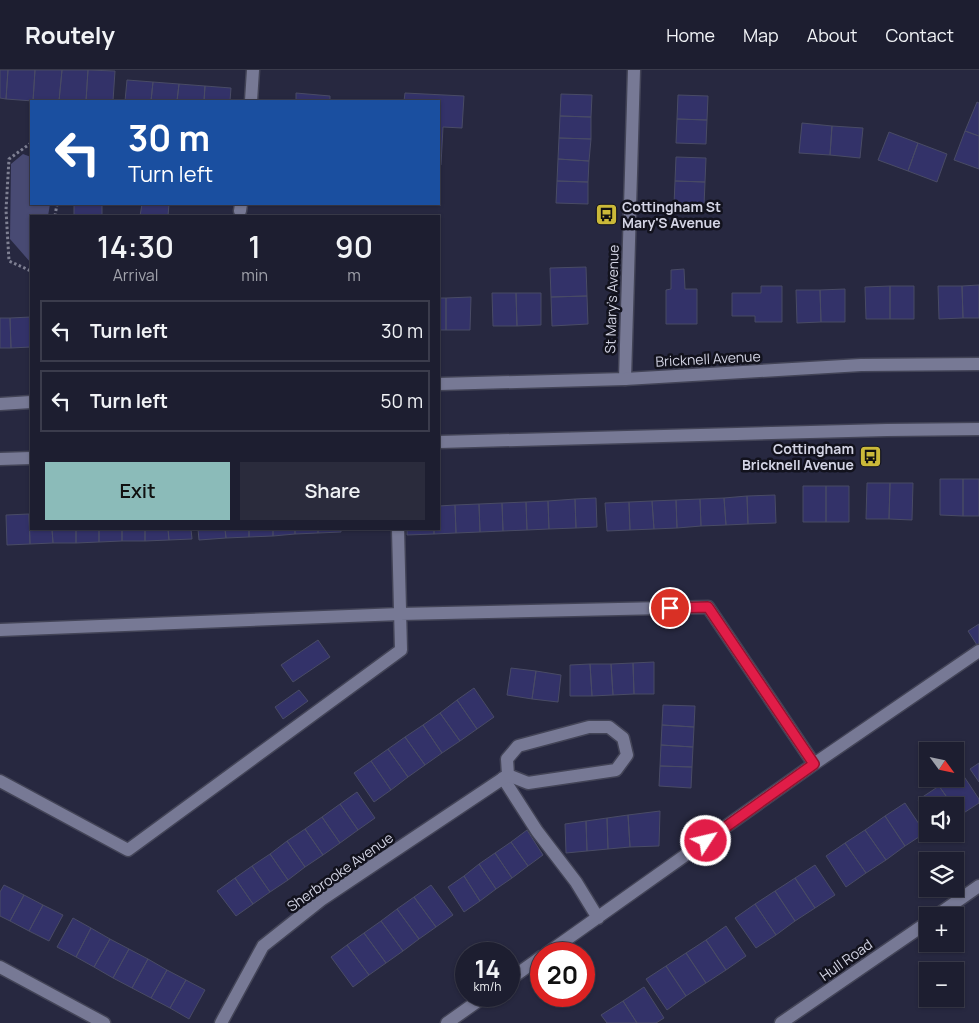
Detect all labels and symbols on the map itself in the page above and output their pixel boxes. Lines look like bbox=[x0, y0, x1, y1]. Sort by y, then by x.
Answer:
place label: Cottingham St Mary'S Avenue bbox=[622, 197, 721, 232]
bus stop icon: Cottingham St Mary'S Avenue bbox=[594, 203, 618, 227]
street label: St Mary's Avenue bbox=[600, 244, 623, 354]
street label: Bricknell Avenue bbox=[655, 346, 761, 371]
place label: Cottingham Bricknell Avenue bbox=[742, 439, 854, 474]
bus stop icon: Cottingham Bricknell Avenue bbox=[858, 445, 882, 469]
pin bbox=[649, 587, 691, 629]
north arrow bbox=[919, 742, 964, 788]
position arrow bbox=[679, 814, 731, 866]
street label: Sherbrooke Avenue bbox=[283, 828, 397, 915]
street label: Hull Road bbox=[816, 934, 876, 985]
speed limit sign: 20 bbox=[530, 942, 595, 1007]

